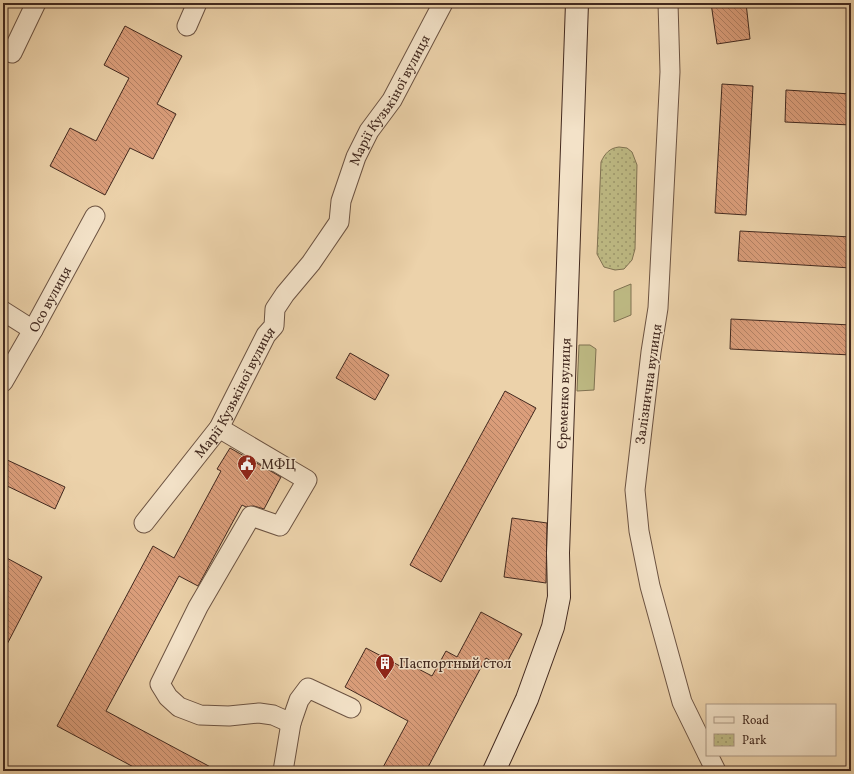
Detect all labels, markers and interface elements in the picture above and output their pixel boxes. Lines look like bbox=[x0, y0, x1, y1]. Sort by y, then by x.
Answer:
street label: Марії Кузькіної вулиця bbox=[346, 32, 435, 168]
street label: Осо вулиця bbox=[25, 264, 77, 336]
street label: Марії Кузькіної вулиця bbox=[191, 323, 280, 462]
street label: Залізнична вулиця bbox=[632, 323, 667, 446]
street label: Єременко вулиця bbox=[554, 337, 576, 450]
public building icon: МФЦ bbox=[236, 453, 258, 481]
place label: МФЦ bbox=[261, 456, 296, 475]
building icon: Паспортный стол bbox=[374, 652, 396, 680]
place label: Паспортный стол bbox=[399, 655, 512, 674]
legend bbox=[706, 704, 836, 756]
text: Road bbox=[742, 713, 769, 729]
text: Park bbox=[742, 733, 767, 749]

